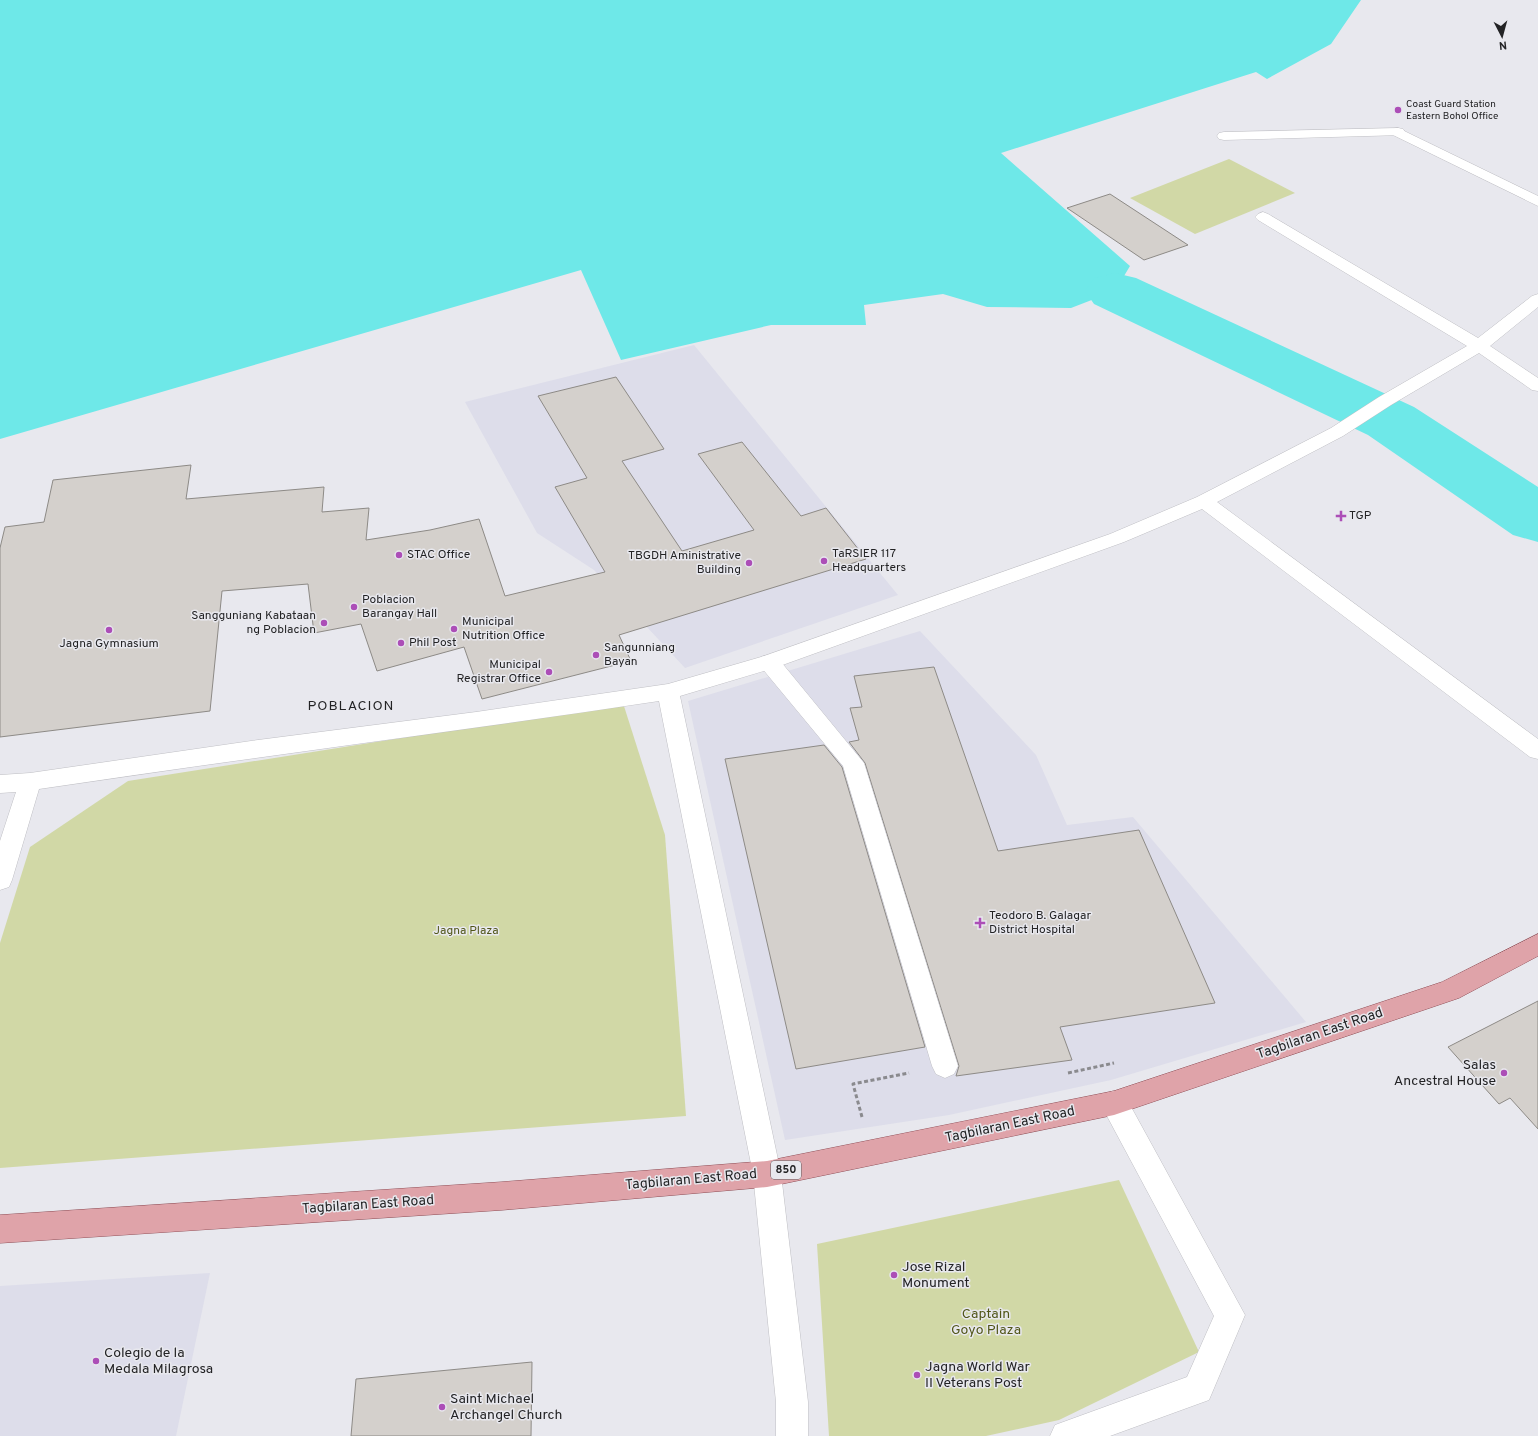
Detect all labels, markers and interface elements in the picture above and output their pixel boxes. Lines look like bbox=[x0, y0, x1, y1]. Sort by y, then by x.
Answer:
north arrow bbox=[1482, 16, 1522, 56]
text: N bbox=[1498, 38, 1508, 52]
place label: Coast Guard Station Eastern Bohol Office bbox=[1406, 98, 1498, 123]
marker: Coast Guard Station Eastern Bohol Office bbox=[1393, 105, 1403, 115]
place label: TGP bbox=[1349, 508, 1372, 524]
marker: TGP bbox=[1336, 511, 1346, 521]
place label: TaRSIER 117 Headquarters bbox=[832, 546, 906, 576]
place label: STAC Office bbox=[407, 547, 470, 563]
place label: TBGDH Aministrative Building bbox=[628, 548, 741, 578]
marker: STAC Office bbox=[394, 550, 404, 560]
marker: TaRSIER 117 Headquarters bbox=[819, 556, 829, 566]
marker: TBGDH Aministrative Building bbox=[744, 558, 754, 568]
place label: Poblacion Barangay Hall bbox=[362, 592, 437, 622]
marker: Poblacion Barangay Hall bbox=[349, 602, 359, 612]
place label: Sangguniang Kabataan ng Poblacion bbox=[191, 608, 316, 638]
place label: Municipal Nutrition Office bbox=[462, 614, 545, 644]
marker: Sangguniang Kabataan ng Poblacion bbox=[319, 618, 329, 628]
marker: Municipal Nutrition Office bbox=[449, 624, 459, 634]
marker: Jagna Gymnasium bbox=[104, 625, 114, 635]
place label: Phil Post bbox=[409, 635, 457, 651]
place label: Jagna Gymnasium bbox=[59, 636, 159, 652]
marker: Phil Post bbox=[396, 638, 406, 648]
place label: Sangunniang Bayan bbox=[604, 640, 675, 670]
marker: Sangunniang Bayan bbox=[591, 650, 601, 660]
place label: Municipal Registrar Office bbox=[456, 657, 541, 687]
marker: Municipal Registrar Office bbox=[544, 667, 554, 677]
district label: POBLACION bbox=[308, 698, 394, 715]
place label: Teodoro B. Galagar District Hospital bbox=[989, 908, 1092, 938]
marker: Teodoro B. Galagar District Hospital bbox=[974, 917, 986, 929]
park label: Jagna Plaza bbox=[433, 923, 499, 939]
street label: Tagbilaran East Road bbox=[1255, 1004, 1385, 1064]
place label: Salas Ancestral House bbox=[1394, 1057, 1496, 1090]
marker: Salas Ancestral House bbox=[1499, 1068, 1509, 1078]
street label: Tagbilaran East Road bbox=[944, 1103, 1076, 1147]
road number: 850 bbox=[771, 1161, 801, 1179]
street label: Tagbilaran East Road bbox=[624, 1166, 758, 1194]
street label: Tagbilaran East Road bbox=[301, 1192, 435, 1218]
place label: Jose Rizal Monument bbox=[902, 1259, 970, 1292]
marker: Jose Rizal Monument bbox=[889, 1270, 899, 1280]
park label: Captain Goyo Plaza bbox=[951, 1306, 1021, 1339]
place label: Colegio de la Medala Milagrosa bbox=[104, 1345, 213, 1378]
marker: Colegio de la Medala Milagrosa bbox=[91, 1356, 101, 1366]
place label: Jagna World War II Veterans Post bbox=[925, 1359, 1031, 1392]
marker: Jagna World War II Veterans Post bbox=[912, 1370, 922, 1380]
place label: Saint Michael Archangel Church bbox=[450, 1391, 562, 1424]
marker: Saint Michael Archangel Church bbox=[437, 1402, 447, 1412]

